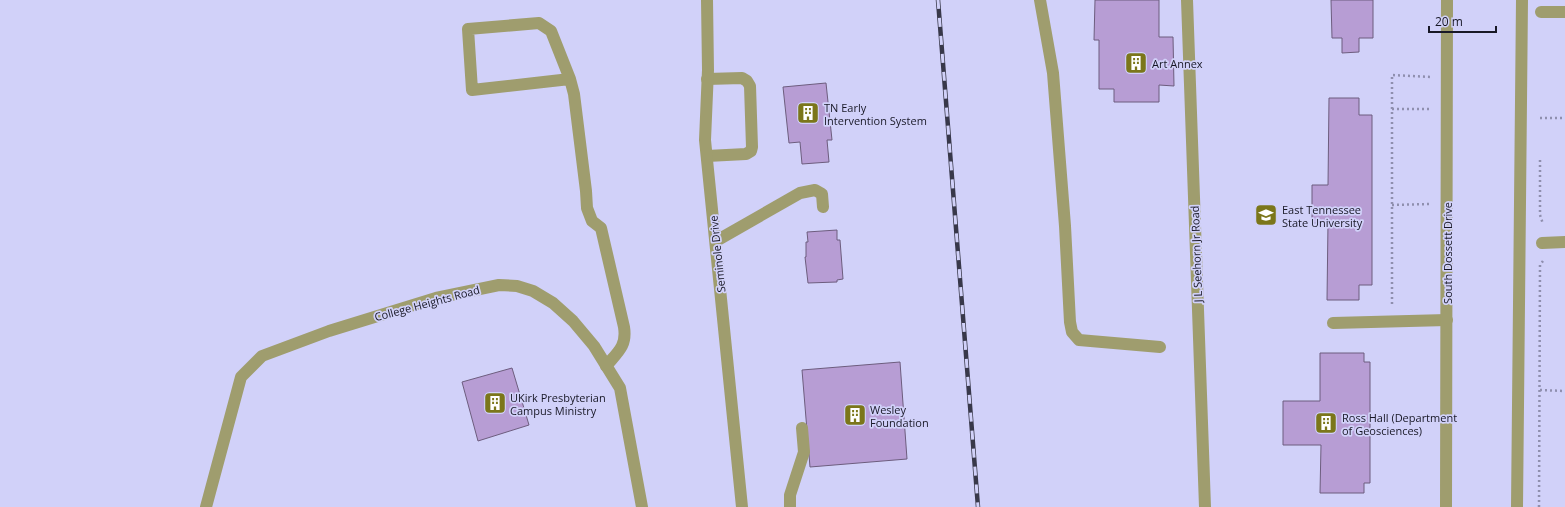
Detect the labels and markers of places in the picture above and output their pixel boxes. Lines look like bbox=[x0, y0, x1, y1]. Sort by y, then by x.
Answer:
building icon: Art Annex bbox=[1123, 50, 1149, 76]
place label: Art Annex bbox=[1152, 56, 1203, 71]
building icon: TN Early Intervention System bbox=[795, 100, 821, 126]
place label: TN Early Intervention System bbox=[824, 100, 927, 128]
school or university icon: East Tennessee State University bbox=[1253, 202, 1279, 228]
place label: East Tennessee State University bbox=[1282, 202, 1363, 230]
building icon: UKirk Presbyterian Campus Ministry bbox=[482, 390, 508, 416]
place label: UKirk Presbyterian Campus Ministry bbox=[510, 390, 606, 418]
building icon: Wesley Foundation bbox=[842, 402, 868, 428]
place label: Wesley Foundation bbox=[870, 402, 929, 430]
building icon: Ross Hall (Department of Geosciences) bbox=[1313, 410, 1339, 436]
place label: Ross Hall (Department of Geosciences) bbox=[1342, 410, 1457, 438]

